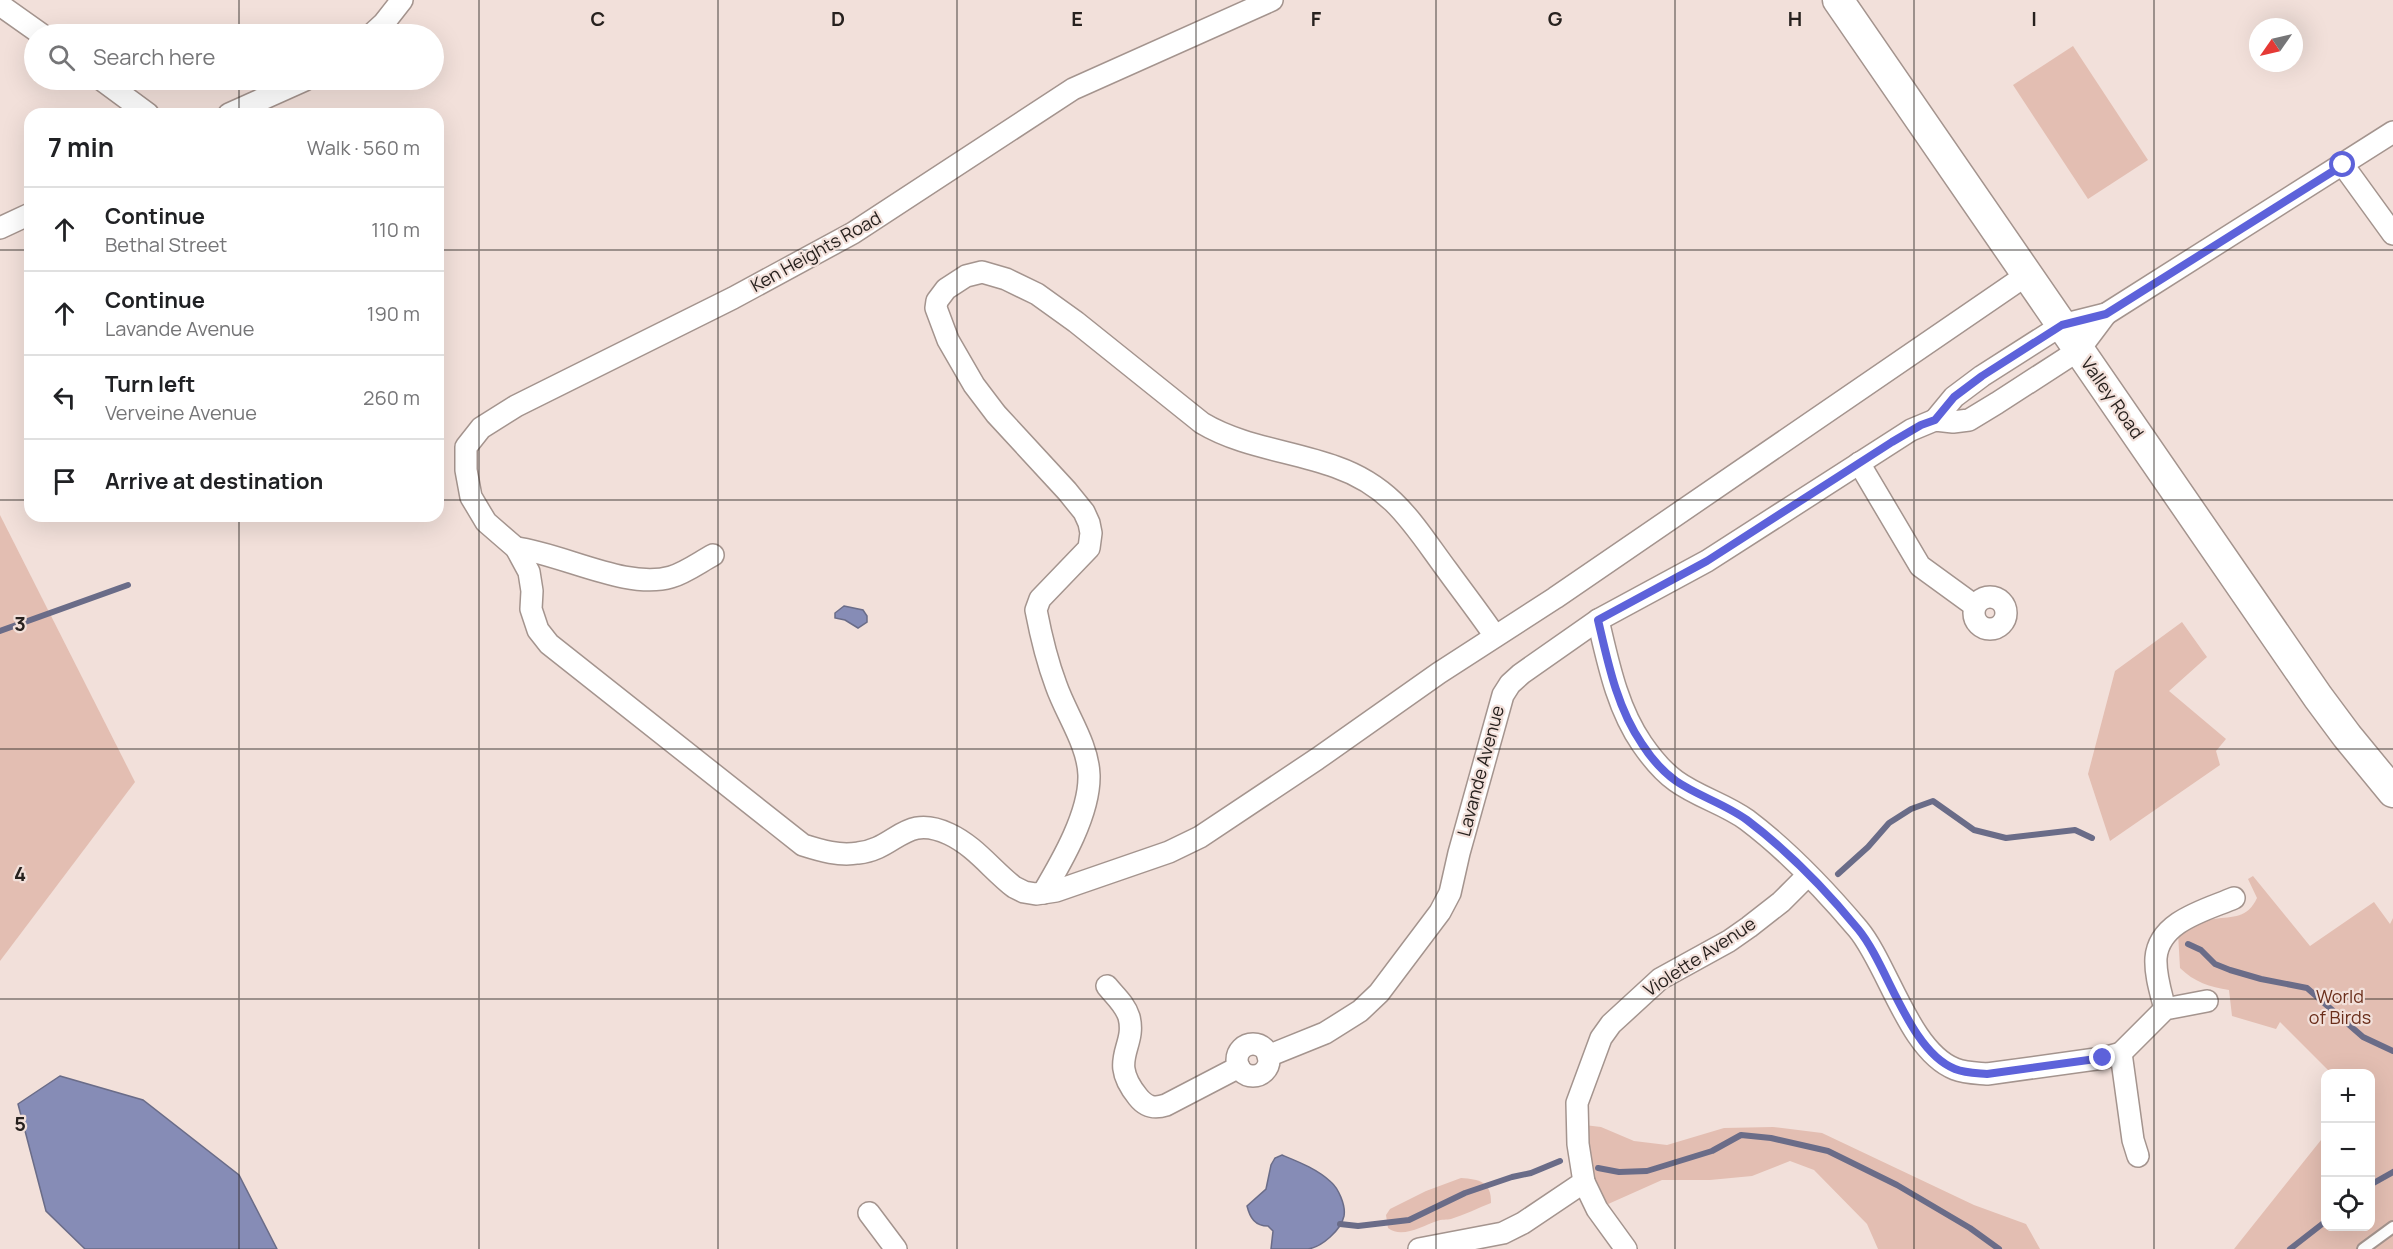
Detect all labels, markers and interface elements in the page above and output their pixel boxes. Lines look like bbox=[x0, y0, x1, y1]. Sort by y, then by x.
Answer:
text: C bbox=[591, 5, 605, 32]
text: D bbox=[831, 5, 845, 32]
text: E bbox=[1071, 5, 1083, 32]
text: F bbox=[1311, 5, 1322, 32]
text: G bbox=[1548, 5, 1563, 32]
text: H bbox=[1788, 5, 1802, 32]
text: I bbox=[2031, 5, 2037, 32]
north arrow bbox=[2249, 18, 2303, 72]
search box bbox=[24, 24, 444, 90]
icon: search bbox=[45, 41, 78, 74]
text: Search here bbox=[93, 42, 215, 72]
text: 7 min bbox=[48, 129, 114, 165]
text: Walk · 560 m bbox=[307, 134, 420, 161]
route start bbox=[2329, 151, 2355, 177]
text: Continue bbox=[105, 201, 205, 231]
street label: Ken Heights Road bbox=[746, 205, 885, 297]
icon: ahead bbox=[48, 213, 81, 246]
text: 110 m bbox=[371, 216, 420, 243]
text: Bethal Street bbox=[105, 231, 227, 258]
text: Continue bbox=[105, 285, 205, 315]
icon: ahead bbox=[48, 297, 81, 330]
text: 190 m bbox=[367, 300, 420, 327]
text: Lavande Avenue bbox=[105, 315, 254, 342]
street label: Valley Road bbox=[2076, 352, 2150, 443]
text: Turn left bbox=[105, 369, 195, 399]
icon: left bbox=[48, 381, 81, 414]
text: 260 m bbox=[363, 384, 420, 411]
text: Verveine Avenue bbox=[105, 399, 257, 426]
icon: arrive bbox=[48, 465, 81, 498]
text: Arrive at destination bbox=[105, 466, 323, 496]
text: 3 bbox=[14, 610, 26, 637]
street label: Lavande Avenue bbox=[1451, 703, 1509, 839]
text: 4 bbox=[14, 860, 26, 887]
street label: Violette Avenue bbox=[1639, 911, 1760, 1001]
park label: World of Birds bbox=[2309, 984, 2371, 1029]
route end bbox=[2089, 1044, 2115, 1070]
map controls bbox=[2321, 1069, 2375, 1231]
button: + bbox=[2321, 1069, 2375, 1123]
text: 5 bbox=[14, 1110, 26, 1137]
button: − bbox=[2321, 1123, 2375, 1177]
button: locate bbox=[2321, 1177, 2375, 1231]

